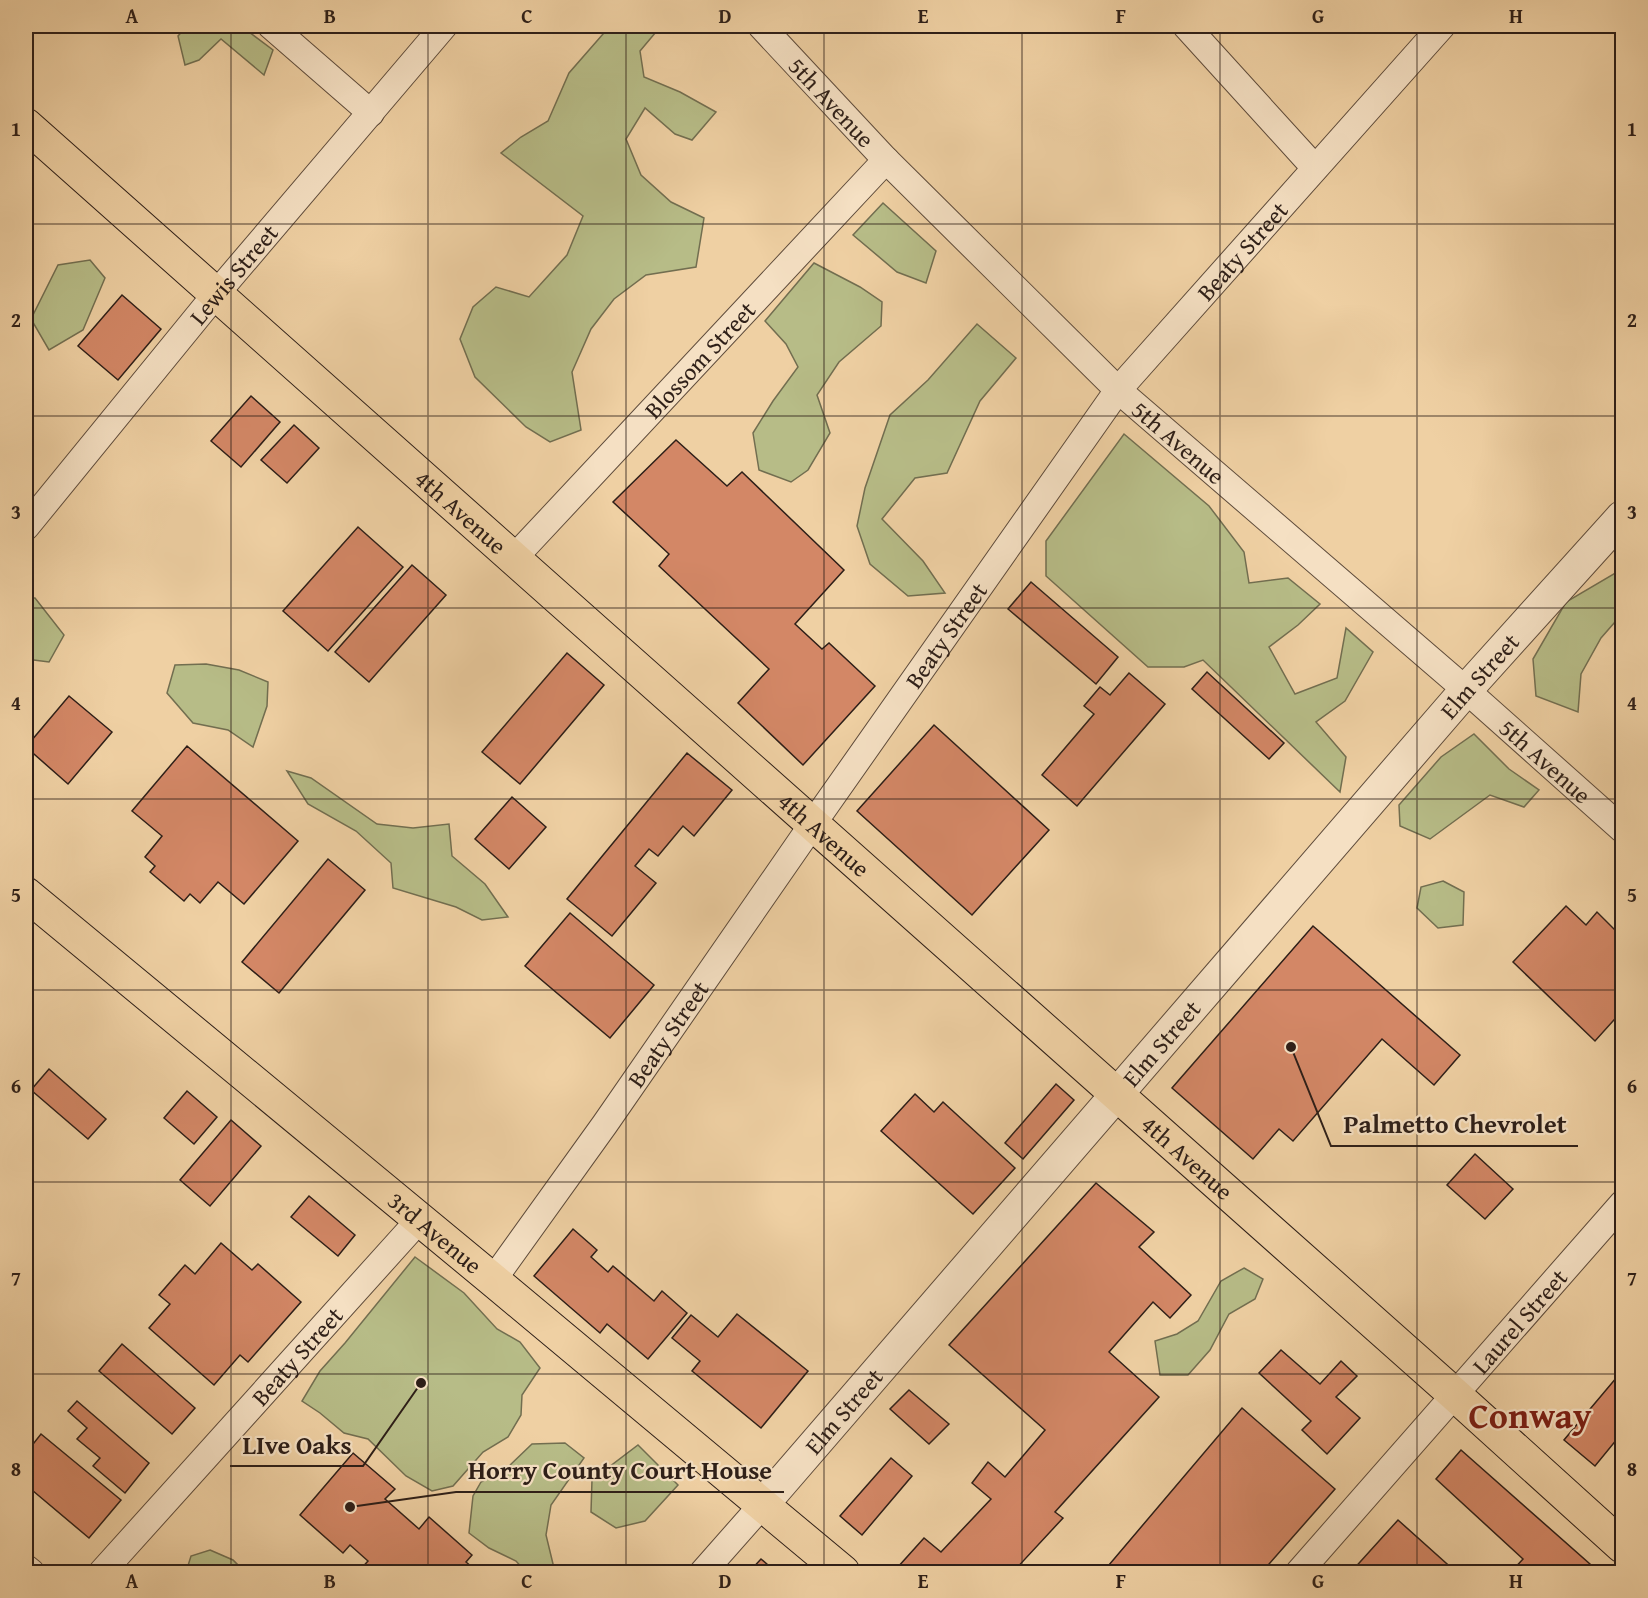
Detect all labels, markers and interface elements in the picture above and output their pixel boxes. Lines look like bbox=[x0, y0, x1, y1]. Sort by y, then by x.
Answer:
text: A bbox=[126, 1, 139, 30]
text: B bbox=[324, 1, 336, 30]
text: C bbox=[521, 1, 533, 30]
text: D bbox=[718, 1, 732, 30]
text: E bbox=[918, 1, 929, 30]
text: F bbox=[1116, 1, 1126, 30]
text: G bbox=[1312, 1, 1324, 30]
text: H bbox=[1509, 1, 1523, 30]
street label: 5th Avenue bbox=[781, 49, 883, 155]
text: 1 bbox=[11, 114, 21, 143]
text: 1 bbox=[1627, 114, 1637, 143]
street label: Beaty Street bbox=[1188, 193, 1296, 308]
street label: Lewis Street bbox=[180, 216, 286, 332]
street label: Blossom Street bbox=[636, 293, 764, 426]
text: 2 bbox=[11, 305, 21, 334]
text: 2 bbox=[1627, 305, 1637, 334]
street label: 5th Avenue bbox=[1125, 392, 1233, 492]
street label: 4th Avenue bbox=[407, 461, 515, 562]
text: 3 bbox=[11, 497, 21, 526]
text: 3 bbox=[1627, 497, 1637, 526]
street label: Beaty Street bbox=[896, 574, 996, 695]
street label: Elm Street bbox=[1431, 625, 1527, 726]
text: 4 bbox=[11, 688, 21, 717]
text: 4 bbox=[1627, 688, 1637, 717]
street label: 5th Avenue bbox=[1492, 710, 1599, 811]
street label: 4th Avenue bbox=[771, 784, 878, 885]
text: 5 bbox=[11, 880, 21, 909]
text: 5 bbox=[1627, 880, 1637, 909]
street label: Beaty Street bbox=[618, 973, 717, 1094]
street label: Elm Street bbox=[1114, 992, 1209, 1094]
text: 6 bbox=[11, 1071, 21, 1100]
text: 6 bbox=[1627, 1071, 1637, 1100]
callout: Palmetto Chevrolet bbox=[1331, 1102, 1578, 1146]
text: Palmetto Chevrolet bbox=[1343, 1104, 1567, 1143]
street label: 4th Avenue bbox=[1134, 1107, 1241, 1208]
street label: 3rd Avenue bbox=[381, 1183, 490, 1282]
street label: Laurel Street bbox=[1463, 1260, 1576, 1381]
text: 7 bbox=[11, 1263, 21, 1292]
text: 7 bbox=[1627, 1263, 1637, 1292]
street label: Beaty Street bbox=[243, 1298, 351, 1413]
street label: Elm Street bbox=[796, 1360, 891, 1462]
district label: Conway bbox=[1468, 1388, 1592, 1441]
callout: LIve Oaks bbox=[230, 1422, 363, 1466]
text: LIve Oaks bbox=[242, 1425, 352, 1464]
callout: Horry County Court House bbox=[456, 1448, 784, 1492]
text: Horry County Court House bbox=[468, 1450, 772, 1489]
text: 8 bbox=[11, 1454, 21, 1483]
text: 8 bbox=[1627, 1454, 1637, 1483]
text: A bbox=[126, 1566, 139, 1595]
text: B bbox=[324, 1566, 336, 1595]
text: C bbox=[521, 1566, 533, 1595]
text: D bbox=[718, 1566, 732, 1595]
text: E bbox=[918, 1566, 929, 1595]
text: F bbox=[1116, 1566, 1126, 1595]
text: G bbox=[1312, 1566, 1324, 1595]
text: H bbox=[1509, 1566, 1523, 1595]

